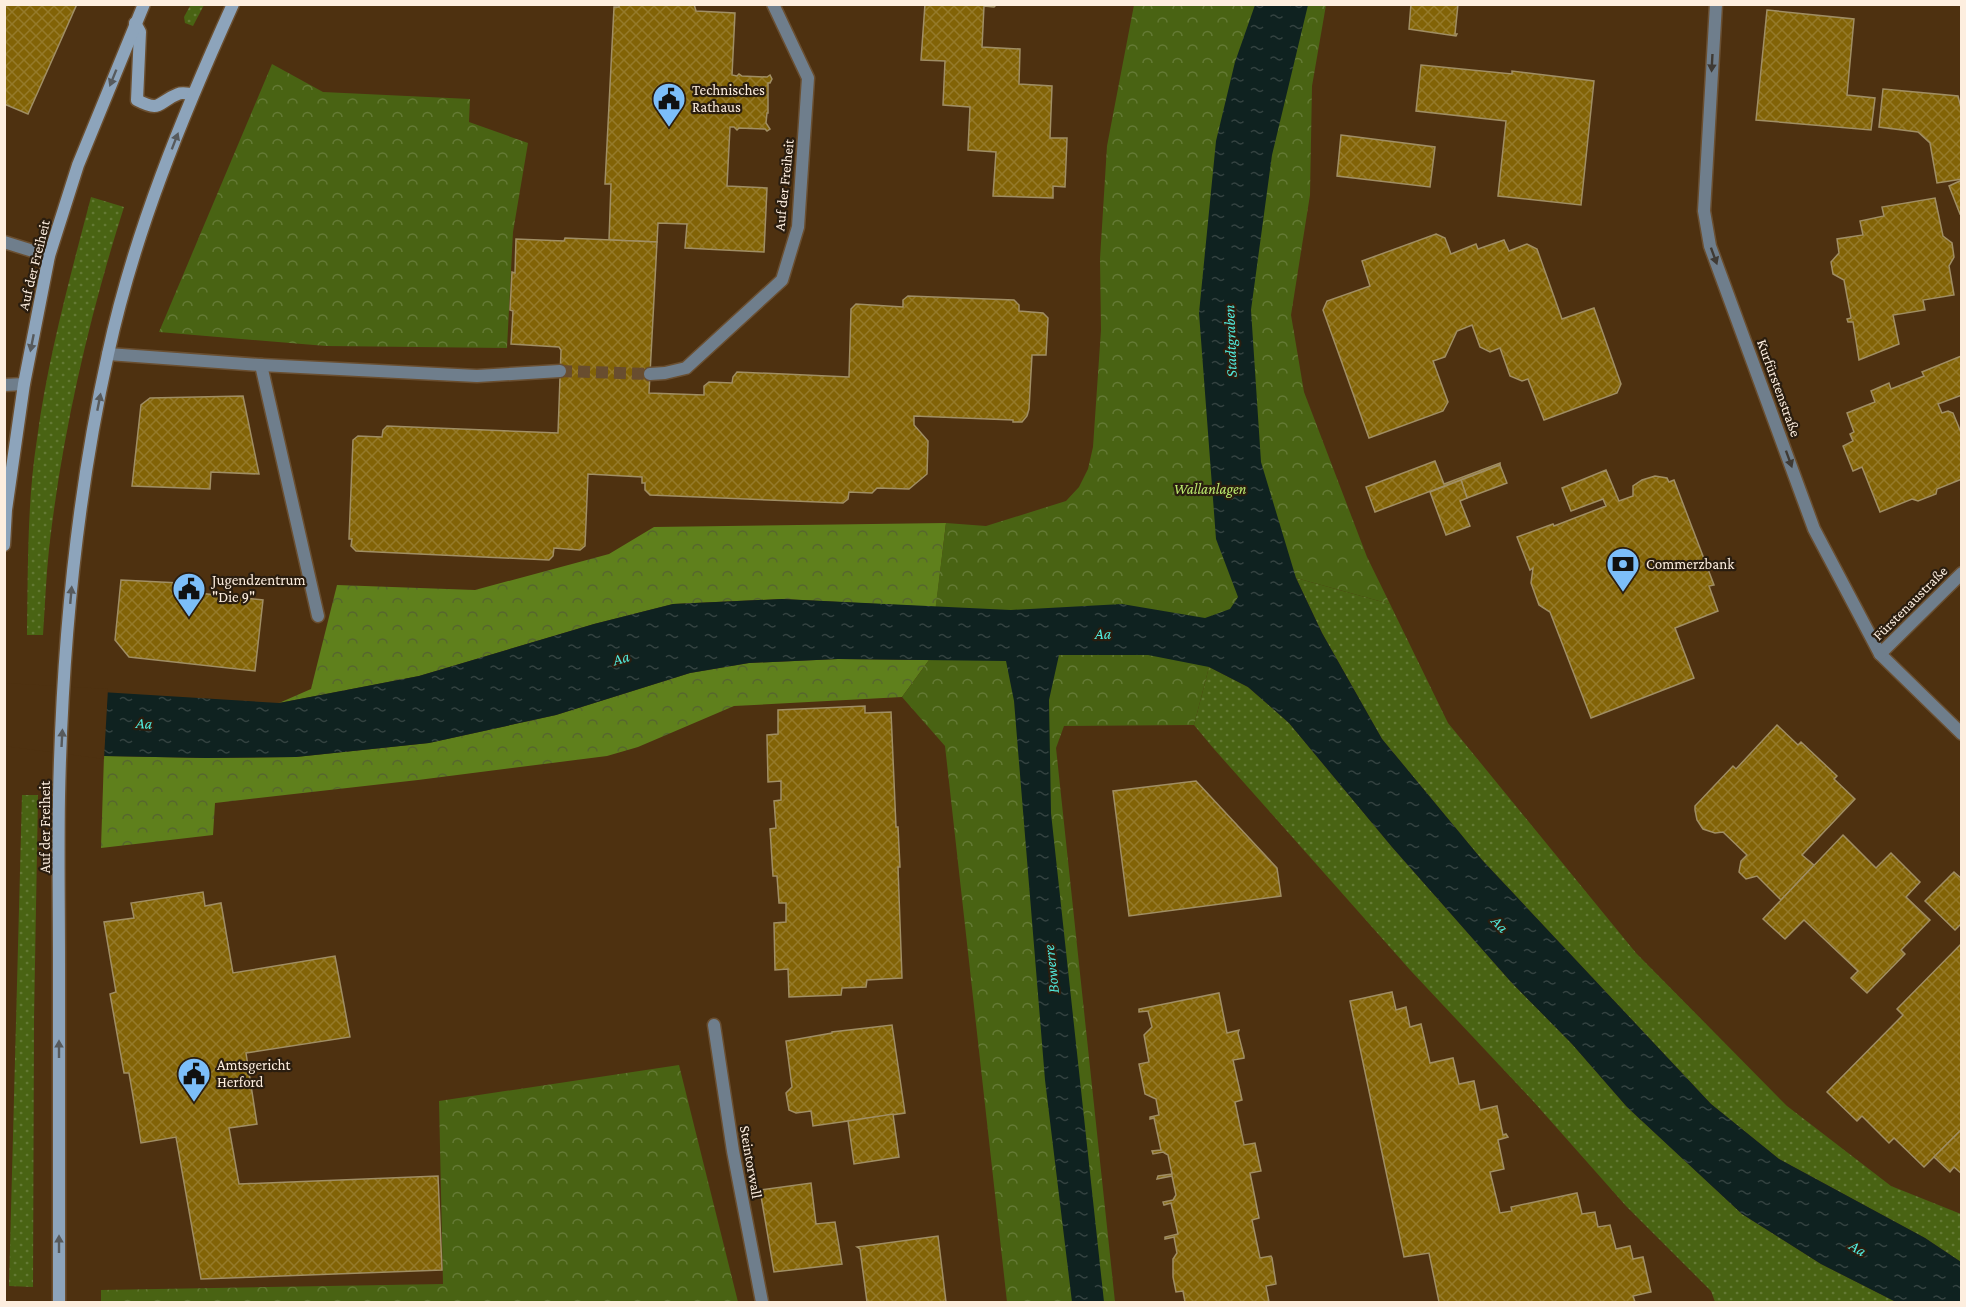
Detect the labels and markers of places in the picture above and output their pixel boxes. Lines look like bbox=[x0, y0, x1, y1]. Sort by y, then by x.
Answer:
public building icon: Technisches Rathaus bbox=[651, 81, 687, 128]
place label: Technisches Rathaus bbox=[692, 82, 765, 115]
bank icon: Commerzbank bbox=[1605, 546, 1641, 593]
place label: Commerzbank bbox=[1646, 556, 1735, 572]
public building icon: Jugendzentrum "Die 9" bbox=[171, 571, 207, 618]
place label: Jugendzentrum "Die 9" bbox=[210, 572, 306, 605]
public building icon: Amtsgericht Herford bbox=[176, 1056, 212, 1103]
place label: Amtsgericht Herford bbox=[217, 1057, 292, 1090]

